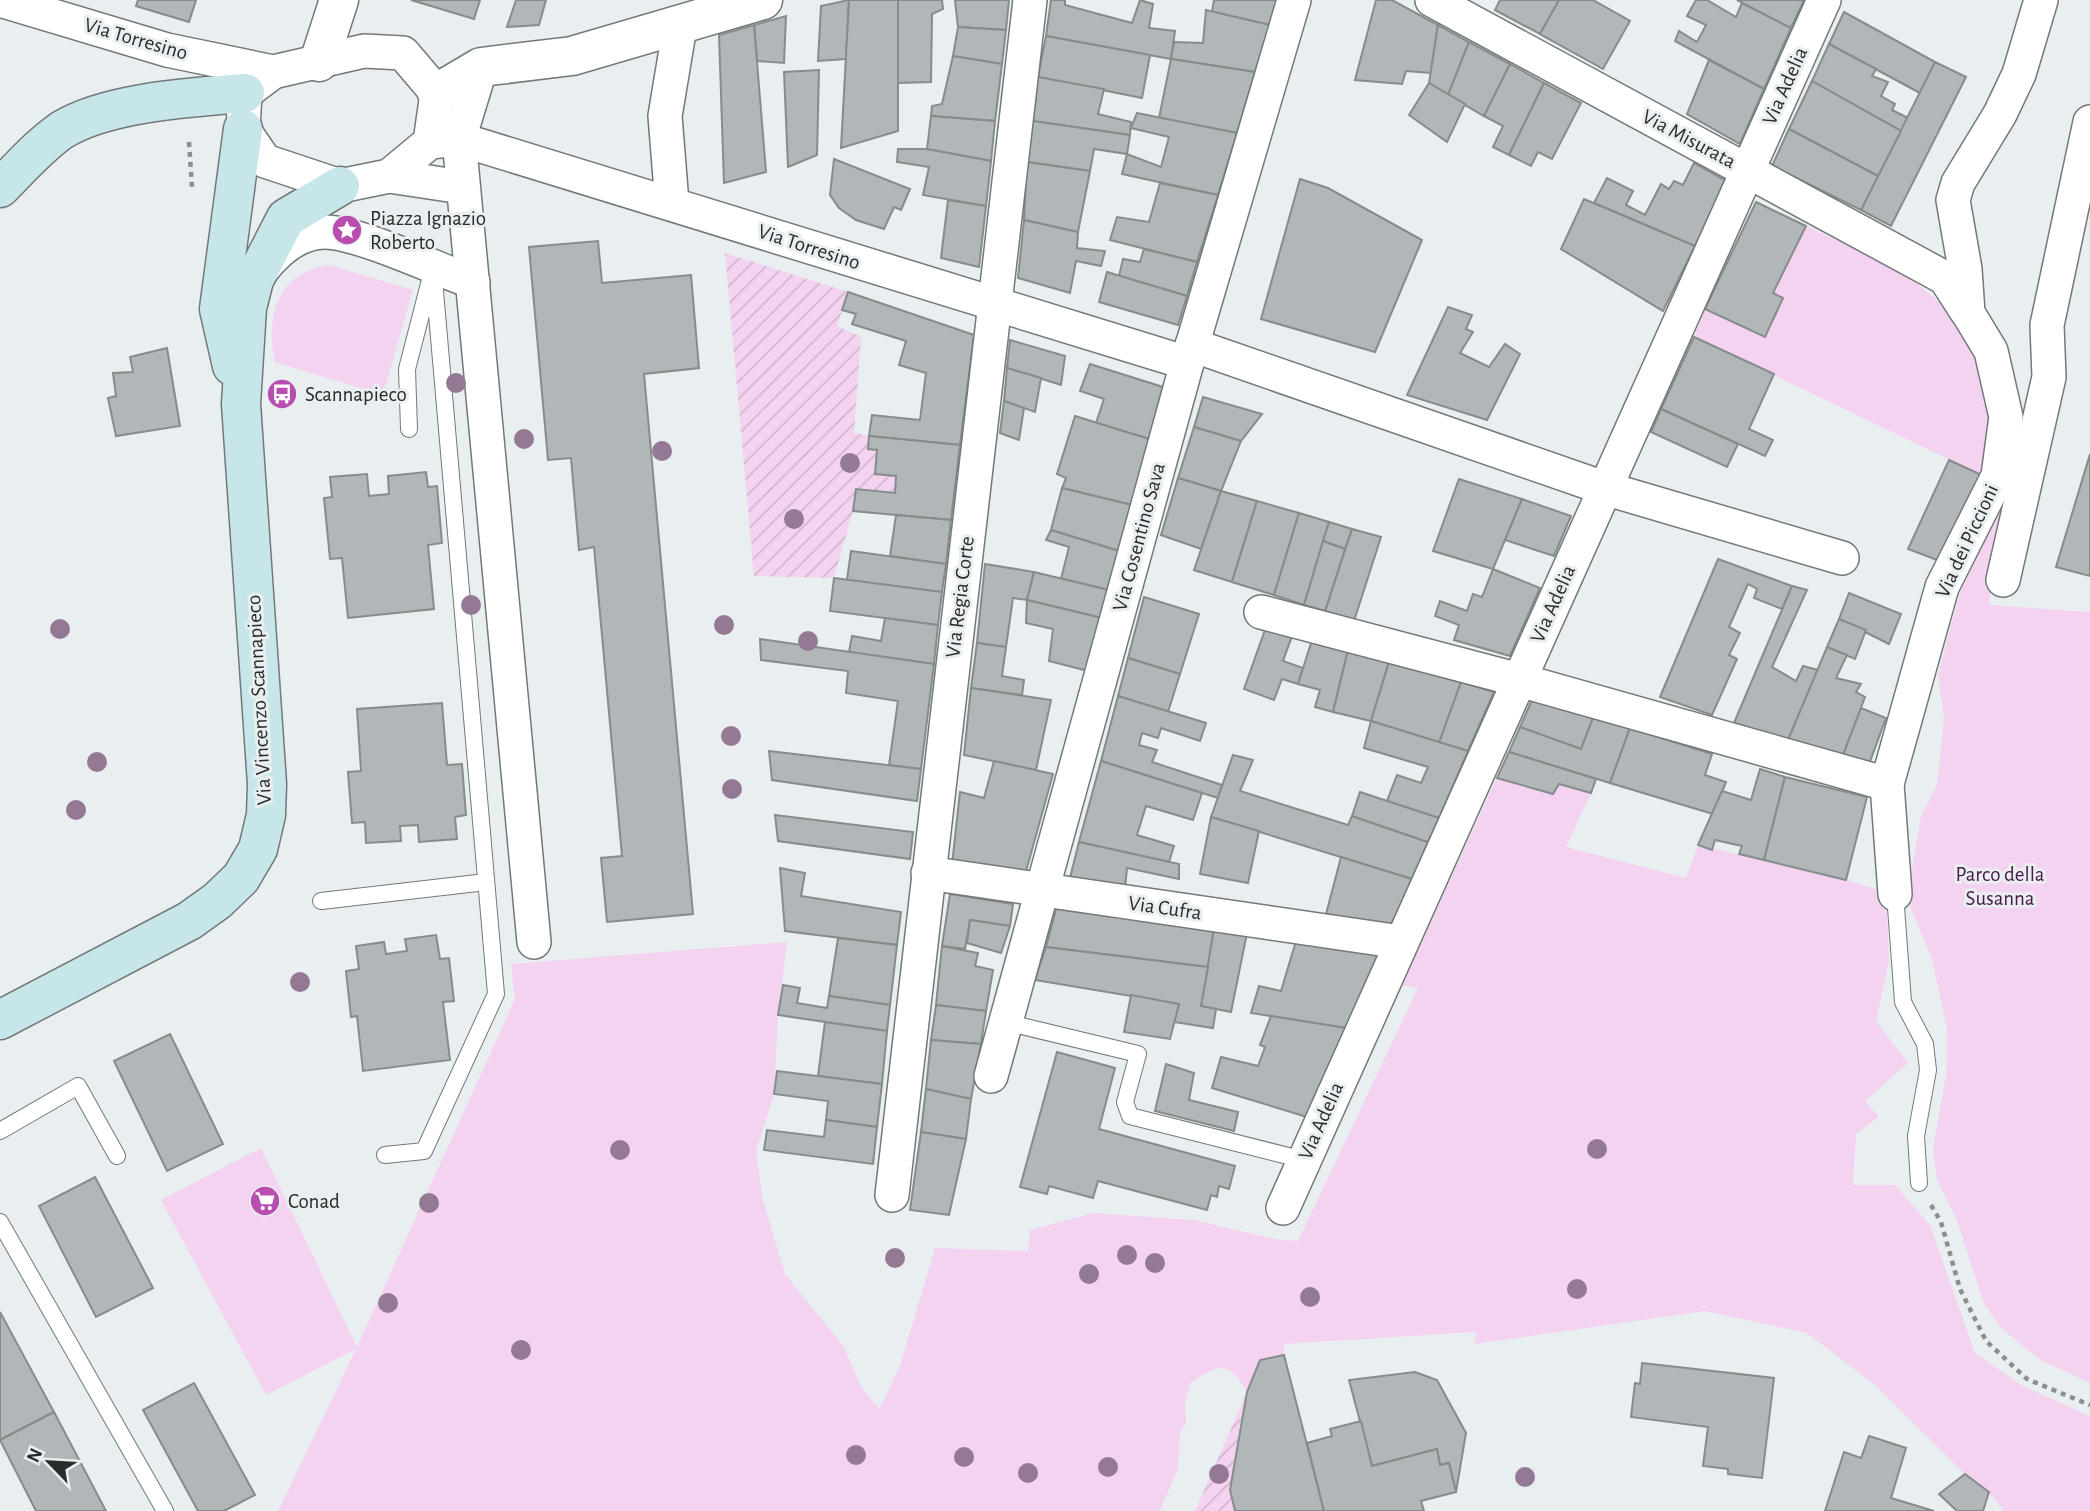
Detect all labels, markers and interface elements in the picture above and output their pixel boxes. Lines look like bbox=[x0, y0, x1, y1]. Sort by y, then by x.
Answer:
street label: Via Torresino bbox=[82, 14, 190, 64]
street label: Via Adelia bbox=[1759, 44, 1811, 128]
street label: Via Misurata bbox=[1639, 106, 1740, 173]
place label: Piazza Ignazio Roberto bbox=[370, 208, 486, 253]
place icon: Piazza Ignazio Roberto bbox=[330, 213, 364, 247]
street label: Via Torresino bbox=[755, 221, 863, 273]
bus stop icon: Scannapieco bbox=[265, 377, 299, 411]
place label: Scannapieco bbox=[305, 384, 407, 405]
street label: Via Cosentino Sava bbox=[1109, 460, 1169, 613]
street label: Via dei Piccioni bbox=[1932, 481, 2002, 601]
street label: Via Regia Corte bbox=[942, 535, 978, 659]
street label: Via Adelia bbox=[1527, 562, 1579, 646]
street label: Via Vincenzo Scannapieco bbox=[243, 594, 275, 806]
park label: Parco della Susanna bbox=[1955, 864, 2045, 909]
street label: Via Cufra bbox=[1127, 892, 1203, 924]
street label: Via Adelia bbox=[1295, 1079, 1347, 1163]
supermarket icon: Conad bbox=[248, 1184, 282, 1218]
place label: Conad bbox=[288, 1191, 340, 1212]
north arrow bbox=[14, 1427, 84, 1497]
text: N bbox=[24, 1445, 46, 1465]

